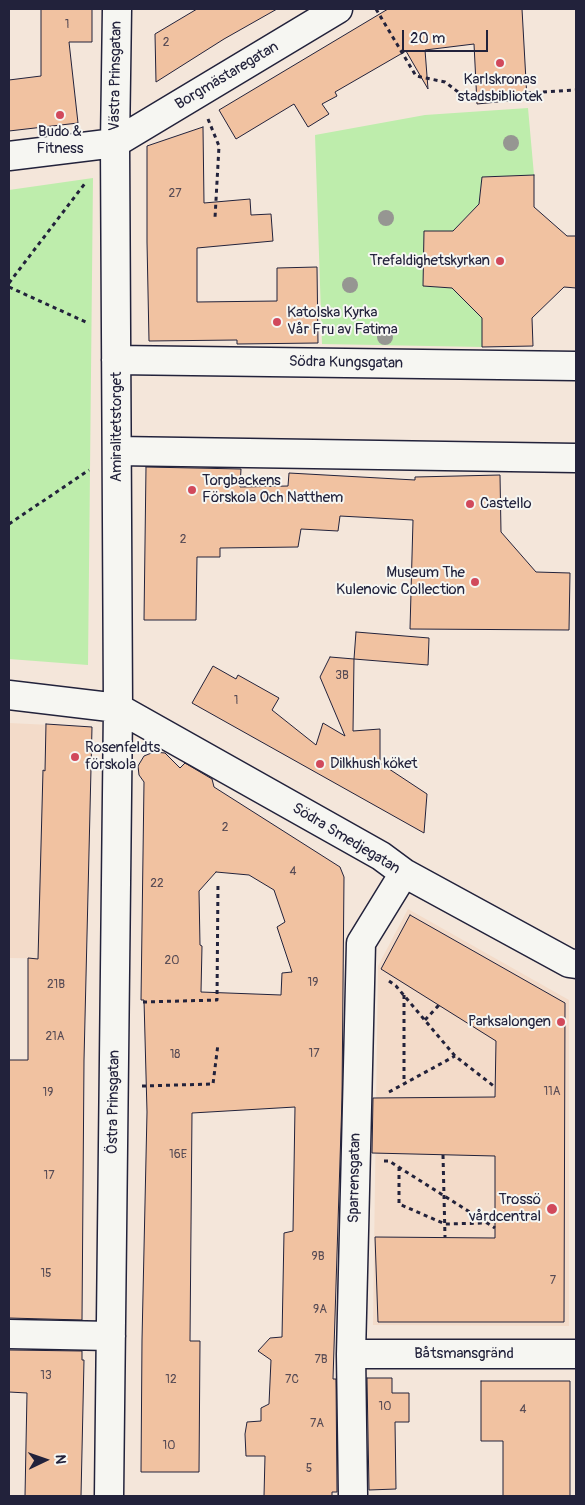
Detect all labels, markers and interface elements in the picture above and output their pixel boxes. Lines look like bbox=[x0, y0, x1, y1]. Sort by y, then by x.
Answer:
house number: 1 bbox=[65, 18, 69, 32]
scale bar bbox=[405, 20, 491, 52]
street label: Västra Prinsgatan bbox=[106, 21, 126, 131]
text: 20 m bbox=[410, 29, 445, 48]
house number: 2 bbox=[163, 36, 169, 50]
street label: Borgmästaregatan bbox=[172, 38, 282, 114]
marker: Karlskronas stadsbibliotek bbox=[494, 57, 506, 69]
place label: Karlskronas stadsbibliotek bbox=[457, 71, 543, 106]
marker: Budo & Fitness bbox=[54, 109, 66, 121]
place label: Budo & Fitness bbox=[36, 123, 84, 158]
house number: 27 bbox=[168, 187, 182, 201]
place label: Trefaldighetskyrkan bbox=[369, 252, 490, 270]
marker: Trefaldighetskyrkan bbox=[494, 255, 506, 267]
place label: Katolska Kyrka Vår Fru av Fatima bbox=[287, 304, 398, 339]
marker: Katolska Kyrka Vår Fru av Fatima bbox=[271, 316, 283, 328]
street label: Södra Kungsgatan bbox=[289, 353, 403, 373]
street label: Amiralitetstorget bbox=[108, 372, 126, 482]
place label: Torgbackens Förskola Och Natthem bbox=[202, 472, 343, 507]
marker: Torgbackens Förskola Och Natthem bbox=[186, 484, 198, 496]
place label: Castello bbox=[480, 495, 532, 513]
marker: Castello bbox=[464, 498, 476, 510]
house number: 2 bbox=[180, 533, 186, 547]
place label: Museum The Kulenovic Collection bbox=[336, 564, 465, 599]
marker: Museum The Kulenovic Collection bbox=[469, 576, 481, 588]
house number: 3B bbox=[335, 669, 349, 683]
house number: 1 bbox=[234, 694, 238, 708]
place label: Rosenfeldts förskola bbox=[85, 739, 160, 774]
marker: Rosenfeldts förskola bbox=[69, 751, 81, 763]
place label: Dilkhush köket bbox=[330, 755, 418, 773]
marker: Dilkhush köket bbox=[314, 758, 326, 770]
street label: Södra Smedjegatan bbox=[289, 800, 403, 878]
house number: 2 bbox=[222, 821, 228, 835]
house number: 4 bbox=[290, 865, 296, 879]
house number: 22 bbox=[150, 877, 164, 891]
house number: 20 bbox=[165, 954, 179, 968]
house number: 19 bbox=[308, 976, 318, 990]
house number: 21B bbox=[47, 978, 65, 992]
place label: Parksalongen bbox=[468, 1013, 551, 1031]
marker: Parksalongen bbox=[555, 1016, 567, 1028]
house number: 21A bbox=[45, 1030, 65, 1044]
house number: 17 bbox=[308, 1047, 320, 1061]
house number: 18 bbox=[170, 1048, 180, 1062]
street label: Östra Prinsgatan bbox=[104, 1050, 124, 1154]
house number: 11A bbox=[543, 1085, 561, 1099]
house number: 19 bbox=[43, 1086, 53, 1100]
street label: Sparrensgatan bbox=[345, 1133, 365, 1223]
house number: 16E bbox=[169, 1148, 187, 1162]
house number: 17 bbox=[43, 1169, 55, 1183]
place label: Trossö vårdcentral bbox=[469, 1191, 541, 1226]
marker: Trossö vårdcentral bbox=[545, 1202, 559, 1216]
house number: 9B bbox=[312, 1250, 324, 1264]
house number: 15 bbox=[40, 1267, 52, 1281]
house number: 7 bbox=[550, 1274, 556, 1288]
house number: 9A bbox=[313, 1303, 327, 1317]
street label: Båtsmansgränd bbox=[414, 1345, 514, 1363]
house number: 7B bbox=[314, 1353, 328, 1367]
house number: 13 bbox=[40, 1369, 52, 1383]
house number: 12 bbox=[165, 1373, 177, 1387]
house number: 7C bbox=[285, 1373, 299, 1387]
house number: 10 bbox=[379, 1400, 391, 1414]
house number: 4 bbox=[520, 1403, 526, 1417]
house number: 7A bbox=[310, 1417, 324, 1431]
north arrow bbox=[20, 1435, 70, 1485]
house number: 10 bbox=[163, 1439, 175, 1453]
text: N bbox=[52, 1454, 69, 1464]
house number: 5 bbox=[306, 1462, 312, 1476]

